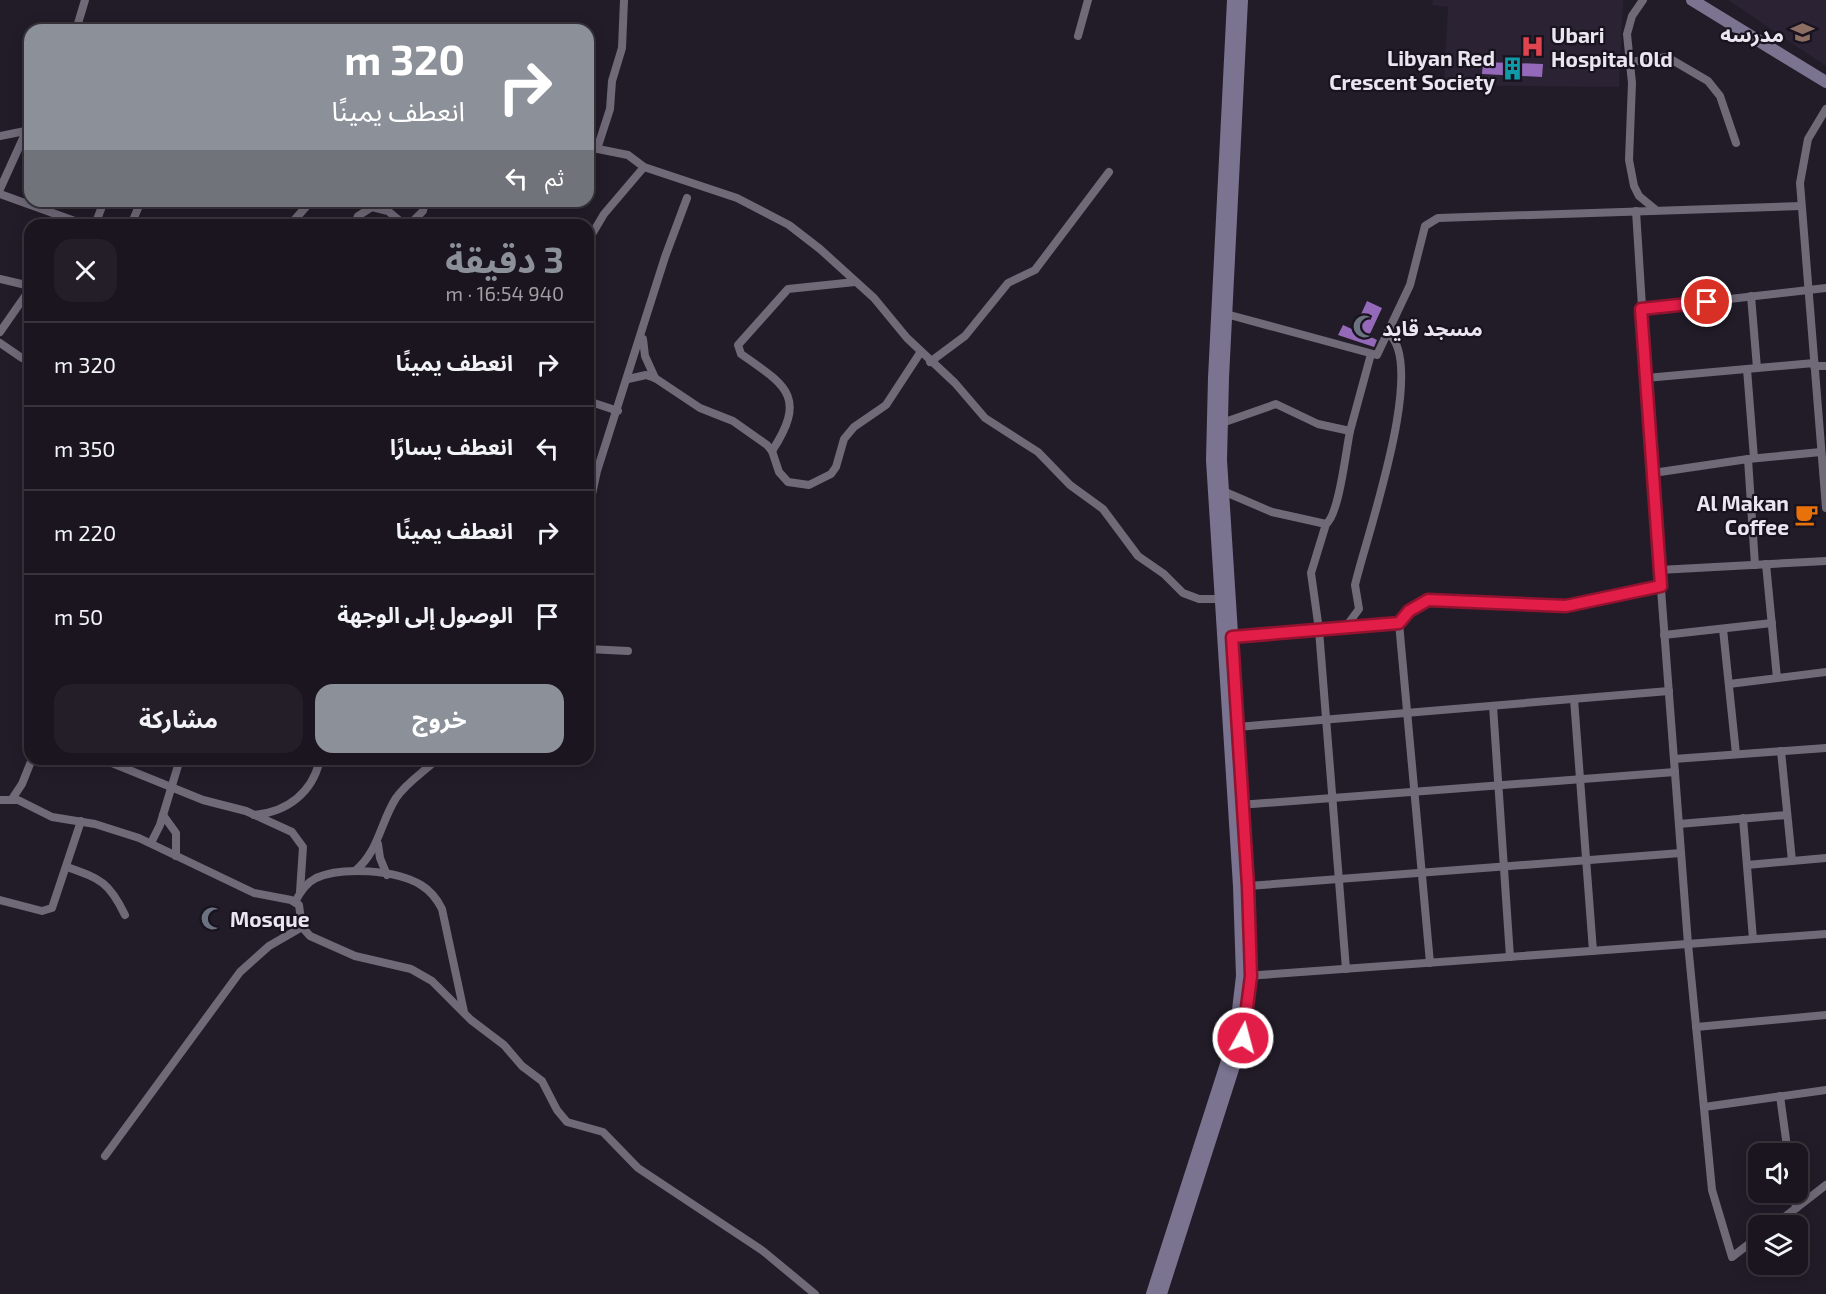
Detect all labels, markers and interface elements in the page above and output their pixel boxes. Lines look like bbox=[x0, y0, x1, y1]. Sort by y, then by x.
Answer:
school or university icon: مدرسه bbox=[1789, 20, 1815, 46]
place label: مدرسه bbox=[1720, 21, 1784, 47]
place label: Ubari Hospital Old bbox=[1551, 22, 1673, 71]
text: 320 m bbox=[344, 33, 465, 83]
hospital icon: Ubari Hospital Old bbox=[1520, 33, 1546, 59]
place label: Libyan Red Crescent Society bbox=[1329, 45, 1495, 95]
icon: right bbox=[486, 48, 564, 126]
building icon: Libyan Red Crescent Society bbox=[1500, 56, 1526, 82]
text: انعطف يمينًا bbox=[332, 94, 465, 126]
icon: left bbox=[500, 162, 533, 195]
text: ثم bbox=[545, 164, 564, 190]
text: 3 دقيقة bbox=[445, 237, 564, 280]
button: close bbox=[54, 239, 117, 302]
pin bbox=[1681, 276, 1732, 327]
text: 940 m · 16:54 bbox=[445, 281, 564, 305]
icon: arrive bbox=[1690, 285, 1723, 318]
mosque icon: مسجد قايد bbox=[1351, 314, 1377, 340]
place label: مسجد قايد bbox=[1382, 315, 1483, 341]
icon: right bbox=[531, 348, 564, 381]
text: انعطف يمينًا bbox=[396, 349, 513, 375]
text: 320 m bbox=[54, 351, 116, 377]
icon: left bbox=[531, 432, 564, 465]
text: انعطف يسارًا bbox=[390, 433, 513, 459]
text: 350 m bbox=[54, 435, 115, 461]
place label: Al Makan Coffee bbox=[1697, 490, 1789, 539]
cafe icon: Al Makan Coffee bbox=[1794, 501, 1820, 527]
icon: right bbox=[531, 516, 564, 549]
text: انعطف يمينًا bbox=[396, 517, 513, 543]
text: 220 m bbox=[54, 519, 116, 545]
icon: arrive bbox=[531, 600, 564, 633]
text: الوصول إلى الوجهة bbox=[337, 601, 513, 627]
text: 50 m bbox=[54, 603, 103, 629]
button: مشاركة bbox=[54, 684, 303, 753]
button: خروج bbox=[315, 684, 564, 753]
mosque icon: Mosque bbox=[199, 905, 225, 931]
place label: Mosque bbox=[230, 906, 310, 931]
position arrow bbox=[1211, 1006, 1275, 1070]
map controls bbox=[1748, 1143, 1808, 1275]
button: sound bbox=[1748, 1143, 1808, 1203]
button: layers bbox=[1748, 1215, 1808, 1275]

